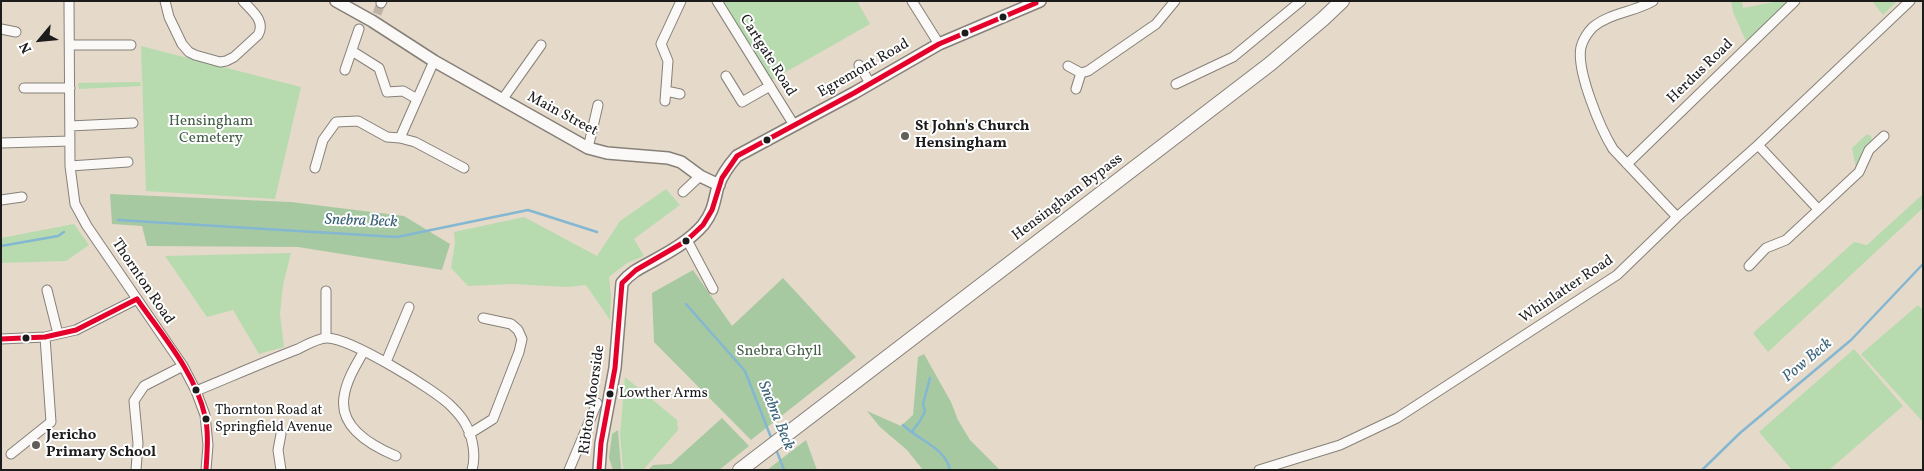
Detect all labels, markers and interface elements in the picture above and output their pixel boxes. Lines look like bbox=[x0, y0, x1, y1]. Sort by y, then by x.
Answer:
street label: Cartgate Road bbox=[735, 12, 799, 100]
unlabelled marker bbox=[998, 12, 1008, 22]
north arrow bbox=[15, 15, 65, 65]
unlabelled marker bbox=[960, 28, 970, 38]
street label: Egremont Road bbox=[815, 36, 913, 102]
street label: Herdus Road bbox=[1664, 36, 1738, 108]
text: N bbox=[16, 38, 37, 56]
street label: Main Street bbox=[524, 89, 600, 141]
park label: Hensingham Cemetery bbox=[169, 113, 253, 148]
place label: St John's Church Hensingham bbox=[915, 118, 1030, 153]
marker: St John's Church Hensingham bbox=[899, 130, 911, 142]
unlabelled marker bbox=[762, 135, 772, 145]
street label: Hensingham Bypass bbox=[1009, 151, 1127, 245]
water label: Snebra Beck bbox=[324, 211, 398, 233]
street label: Thornton Road bbox=[107, 236, 177, 328]
unlabelled marker bbox=[681, 236, 691, 246]
street label: Whinlatter Road bbox=[1517, 252, 1617, 328]
unlabelled marker bbox=[21, 333, 31, 343]
water label: Pow Beck bbox=[1779, 335, 1837, 387]
park label: Snebra Ghyll bbox=[736, 343, 822, 361]
street label: Ribton Moorside bbox=[576, 344, 610, 456]
water label: Snebra Beck bbox=[752, 379, 798, 453]
unlabelled marker bbox=[191, 385, 201, 395]
place label: Lowther Arms bbox=[619, 386, 708, 402]
marker: Lowther Arms bbox=[605, 389, 615, 399]
place label: Thornton Road at Springfield Avenue bbox=[215, 403, 332, 436]
marker: Thornton Road at Springfield Avenue bbox=[201, 414, 211, 424]
place label: Jericho Primary School bbox=[46, 427, 156, 462]
marker: Jericho Primary School bbox=[30, 439, 42, 451]

